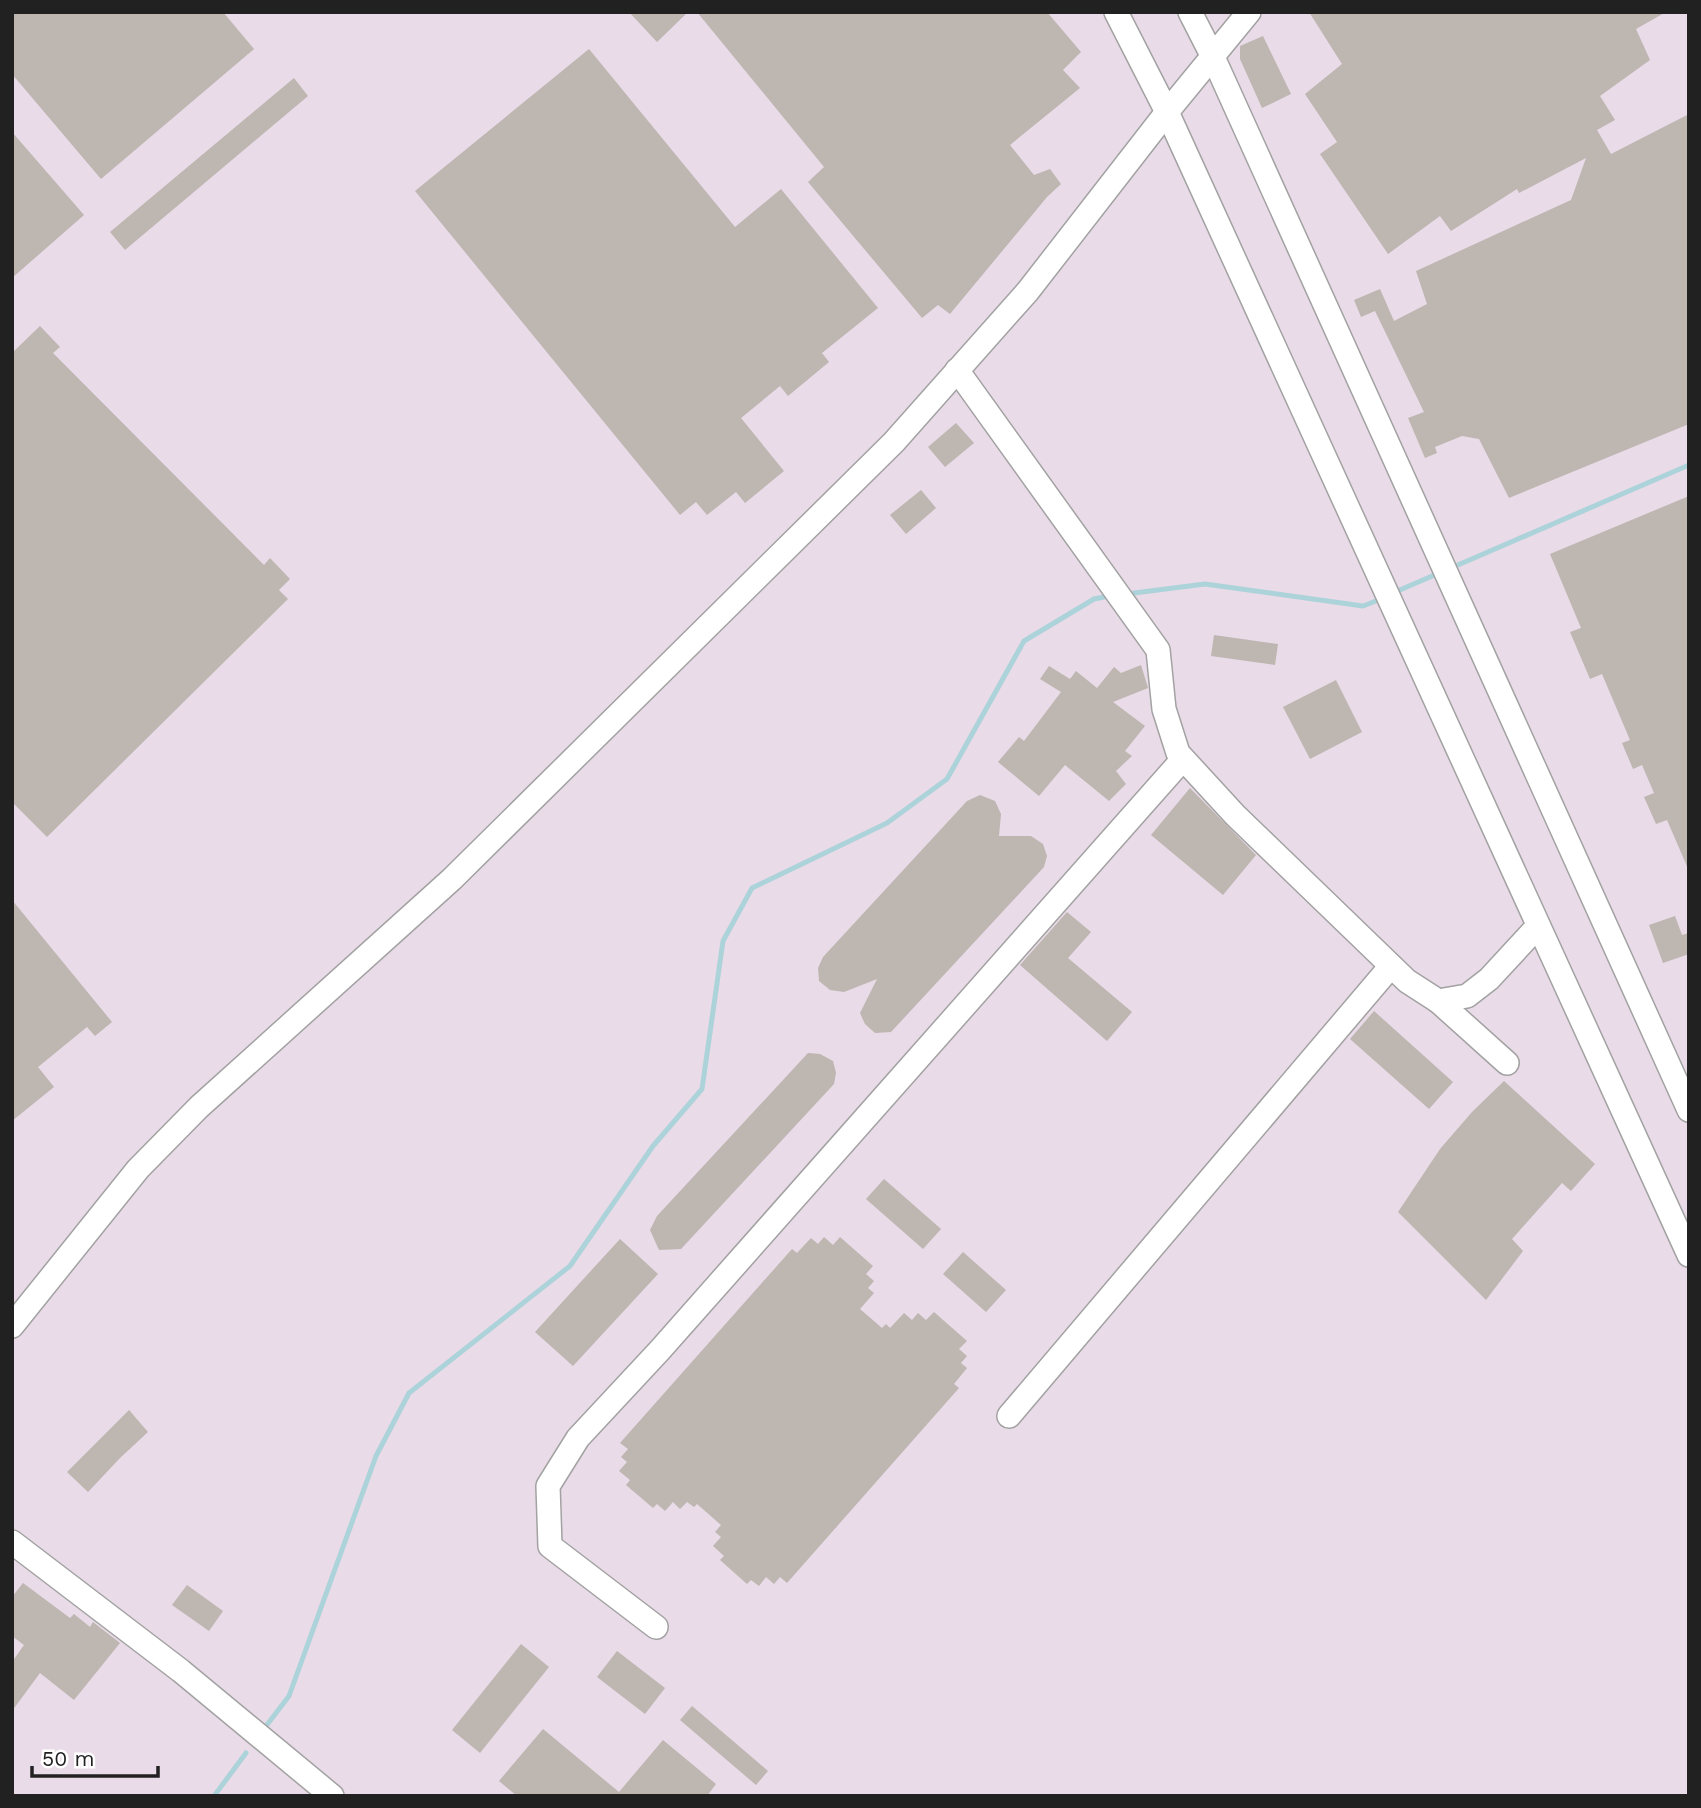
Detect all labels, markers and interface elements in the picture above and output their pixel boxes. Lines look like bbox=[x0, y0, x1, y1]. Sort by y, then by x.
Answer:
scale bar bbox=[32, 1734, 158, 1778]
text: 50 m bbox=[42, 1746, 94, 1771]

